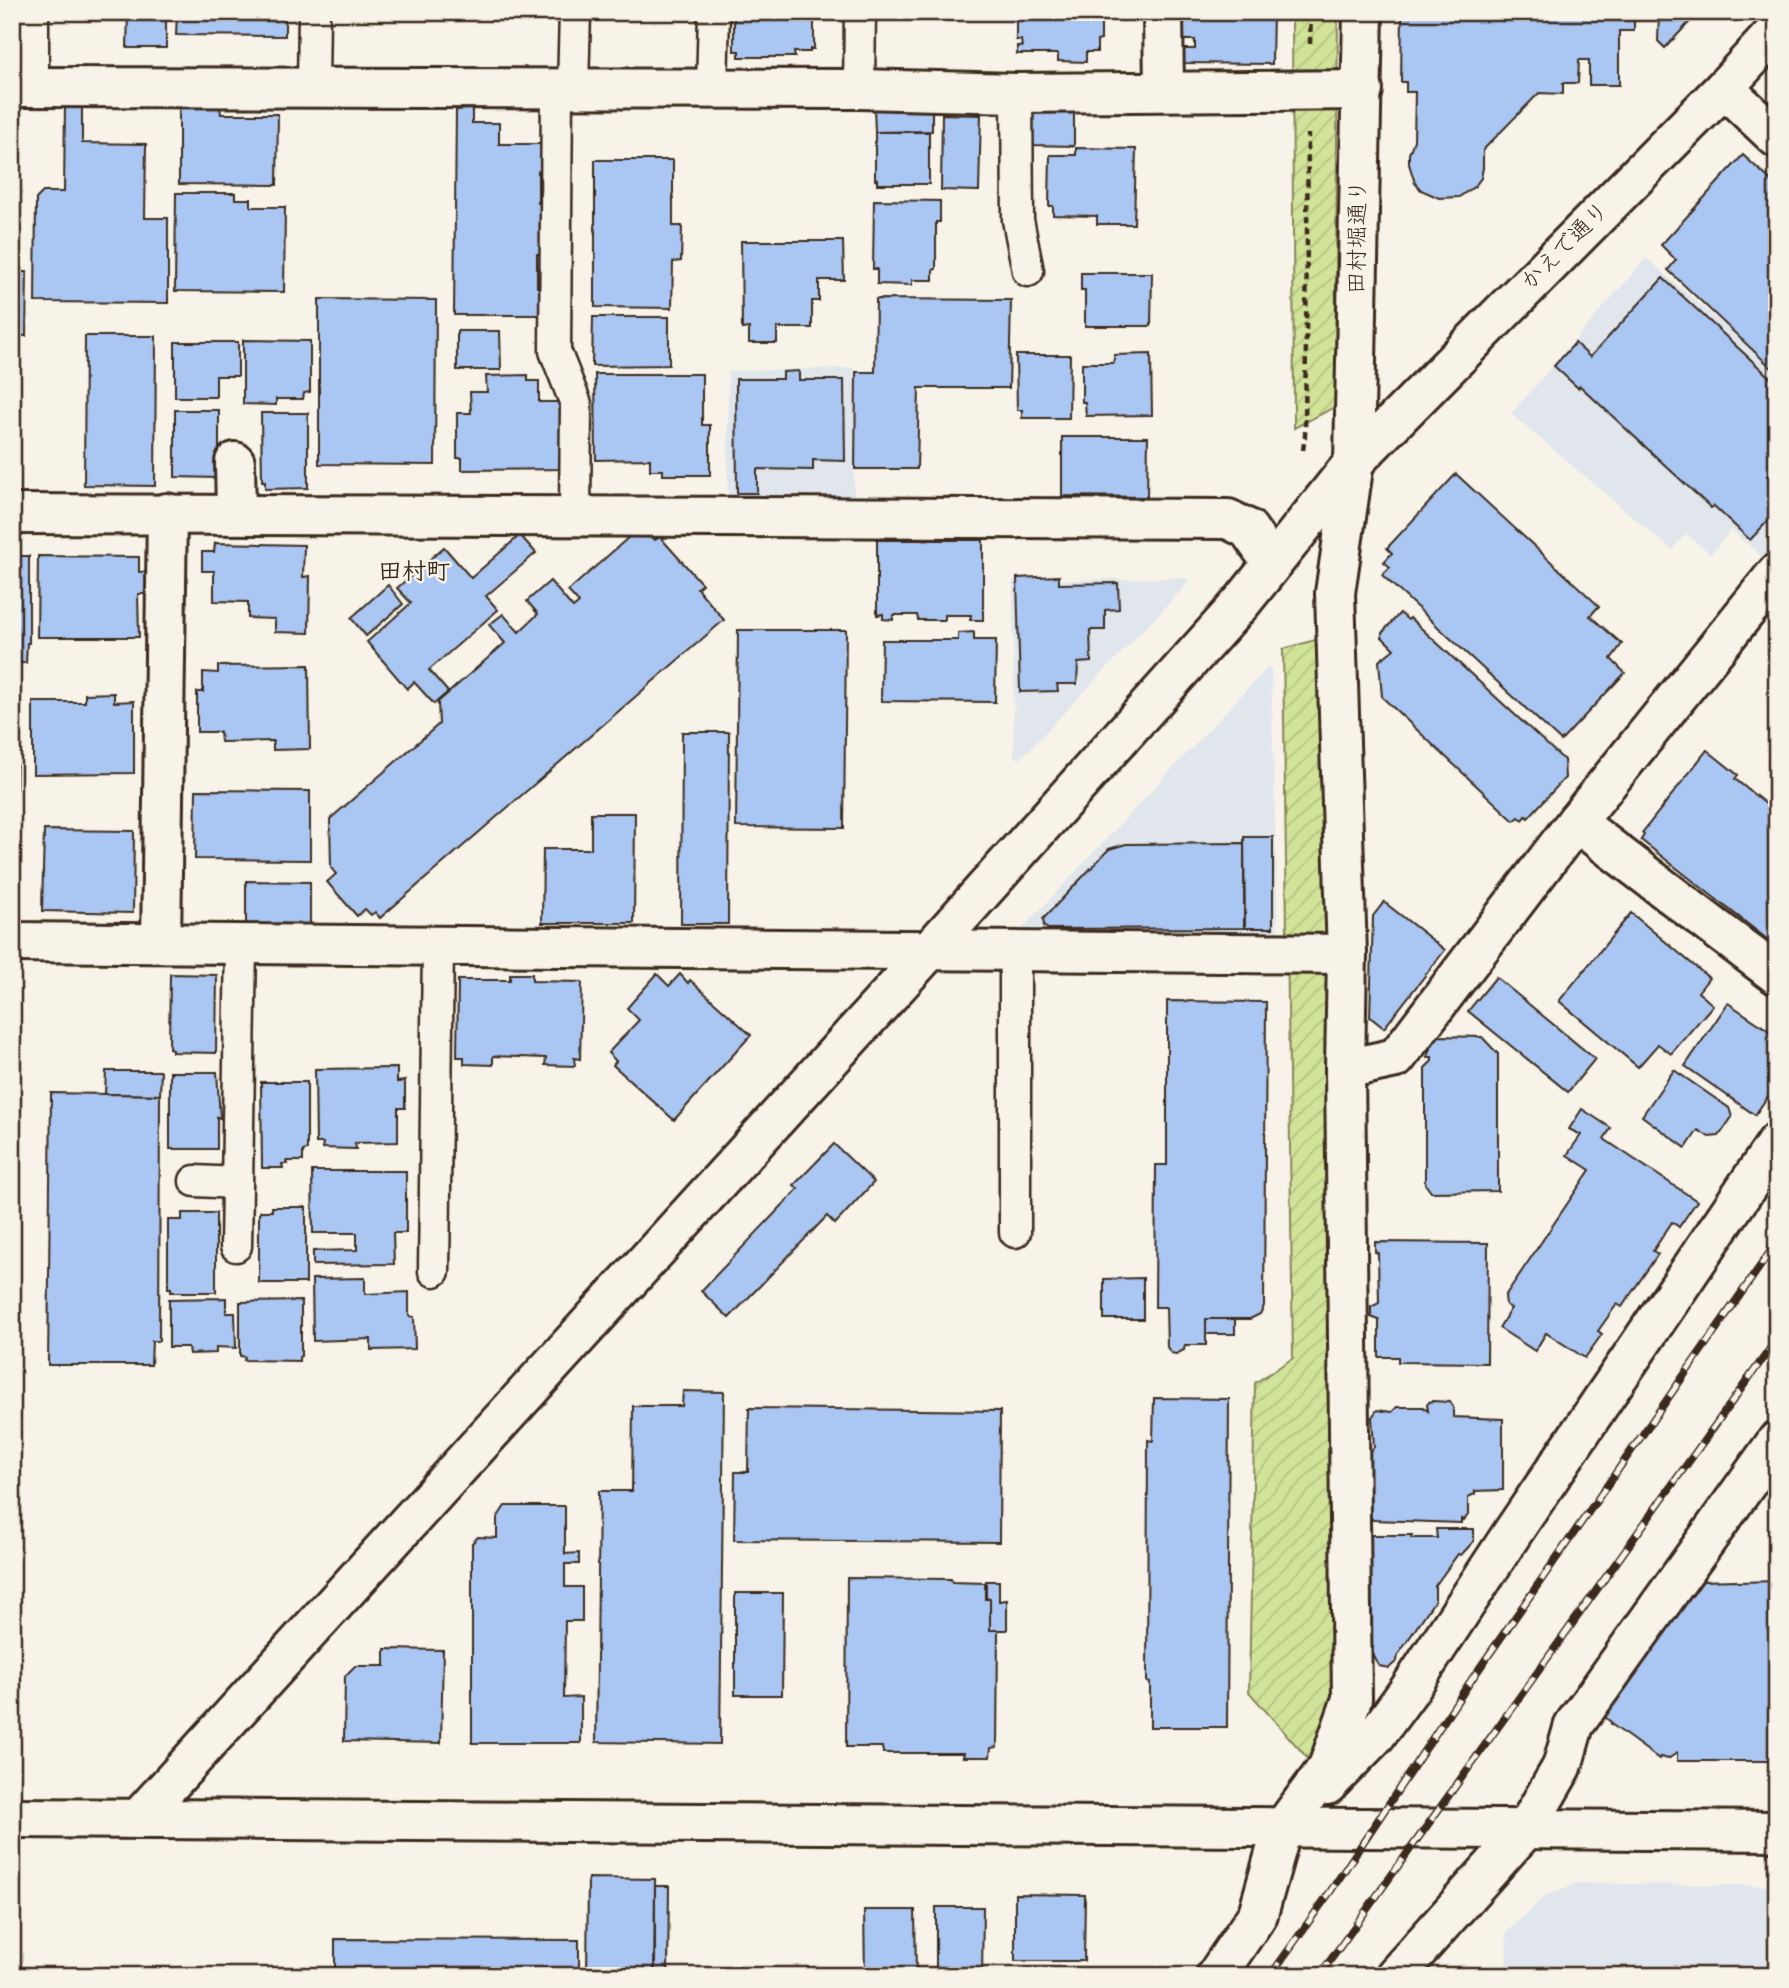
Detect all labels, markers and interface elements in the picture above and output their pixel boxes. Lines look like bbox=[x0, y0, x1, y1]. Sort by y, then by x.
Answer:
street label: 田村堀通り bbox=[1341, 179, 1377, 295]
street label: かえで通り bbox=[1514, 195, 1618, 299]
district label: 田村町 bbox=[378, 556, 450, 591]

